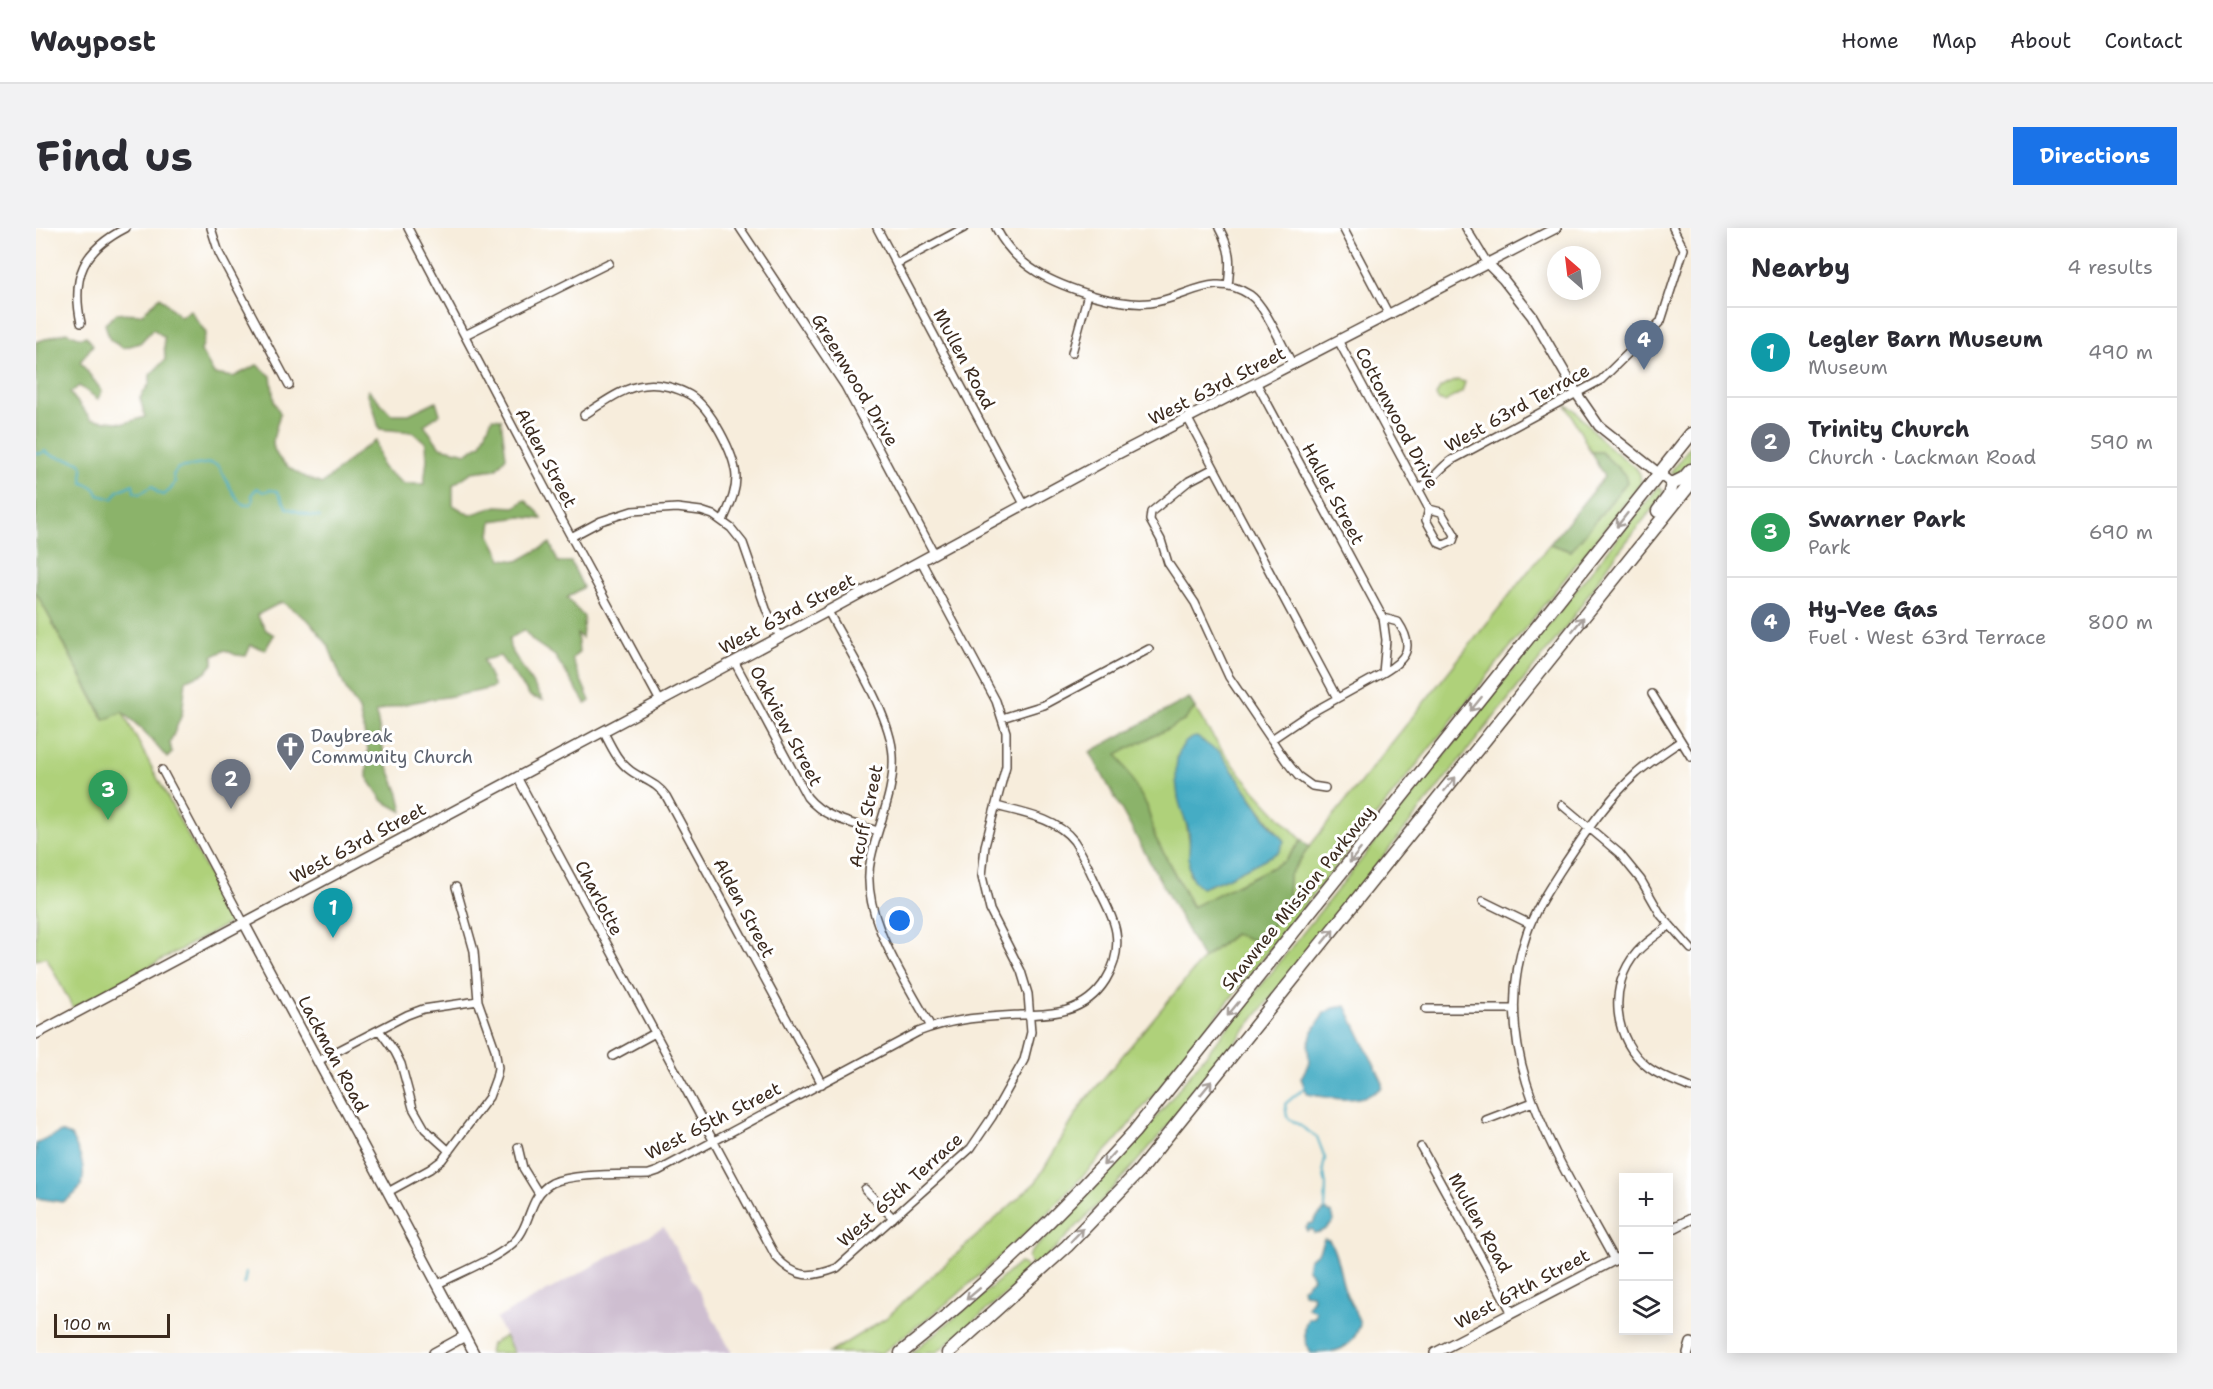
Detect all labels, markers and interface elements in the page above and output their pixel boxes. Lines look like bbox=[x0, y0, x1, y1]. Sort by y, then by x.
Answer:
text: Waypost bbox=[30, 22, 156, 60]
text: Home bbox=[1841, 27, 1899, 55]
text: Map bbox=[1932, 27, 1977, 55]
text: About bbox=[2010, 27, 2071, 55]
text: Contact bbox=[2104, 27, 2183, 55]
button: Directions bbox=[2013, 127, 2177, 185]
text: Find us bbox=[36, 128, 193, 184]
north arrow bbox=[1547, 246, 1601, 300]
text: Nearby bbox=[1751, 250, 1850, 285]
text: 4 results bbox=[2067, 254, 2153, 280]
street label: Mullen Road bbox=[927, 305, 1001, 413]
street label: Greenwood Drive bbox=[806, 309, 904, 451]
pin: 4 bbox=[1624, 320, 1664, 370]
text: Legler Barn Museum bbox=[1808, 325, 2043, 354]
text: 1 bbox=[1766, 339, 1775, 365]
text: 490 m bbox=[2088, 339, 2153, 365]
street label: West 63rd Street bbox=[1144, 341, 1290, 431]
street label: Cottonwood Drive bbox=[1350, 343, 1444, 493]
text: Museum bbox=[1808, 354, 1888, 380]
street label: West 63rd Terrace bbox=[1440, 358, 1594, 458]
street label: Alden Street bbox=[510, 404, 582, 512]
text: Trinity Church bbox=[1808, 415, 1969, 444]
text: 2 bbox=[1764, 429, 1778, 455]
text: 590 m bbox=[2090, 429, 2153, 455]
street label: Hallet Street bbox=[1296, 439, 1370, 549]
text: Church · Lackman Road bbox=[1808, 444, 2036, 470]
text: Swarner Park bbox=[1808, 505, 1966, 534]
one-way arrow bbox=[1616, 512, 1629, 528]
text: 3 bbox=[1764, 519, 1778, 545]
text: 690 m bbox=[2089, 519, 2153, 545]
text: Park bbox=[1808, 534, 1851, 560]
street label: West 63rd Street bbox=[715, 568, 859, 660]
text: Hy-Vee Gas bbox=[1808, 595, 1938, 624]
text: 4 bbox=[1764, 609, 1778, 635]
text: 800 m bbox=[2088, 609, 2153, 635]
one-way arrow bbox=[1572, 616, 1585, 632]
text: Fuel · West 63rd Terrace bbox=[1808, 624, 2046, 650]
street label: Oakview Street bbox=[744, 662, 828, 791]
one-way arrow bbox=[1470, 696, 1483, 712]
place label: Daybreak Community Church bbox=[311, 724, 473, 769]
church icon: Daybreak Community Church bbox=[274, 730, 306, 772]
pin: 2 bbox=[212, 760, 250, 809]
street label: Acuff Street bbox=[843, 762, 889, 870]
pin: 3 bbox=[88, 770, 128, 820]
one-way arrow bbox=[1443, 776, 1456, 792]
street label: West 63rd Street bbox=[286, 797, 430, 889]
street label: Shawnee Mission Parkway bbox=[1216, 800, 1380, 996]
one-way arrow bbox=[1348, 848, 1361, 864]
street label: Alden Street bbox=[708, 854, 780, 962]
street label: Charlotte bbox=[569, 856, 629, 940]
pin: 1 bbox=[314, 888, 352, 938]
your location bbox=[885, 906, 914, 935]
one-way arrow bbox=[1321, 928, 1334, 944]
street label: Lackman Road bbox=[292, 992, 374, 1116]
one-way arrow bbox=[1226, 1001, 1240, 1016]
street label: West 65th Street bbox=[641, 1076, 785, 1166]
one-way arrow bbox=[1199, 1080, 1212, 1096]
street label: West 65th Terrace bbox=[832, 1127, 968, 1253]
one-way arrow bbox=[1102, 1152, 1116, 1167]
street label: Mullen Road bbox=[1443, 1169, 1517, 1277]
map controls bbox=[1619, 1173, 1673, 1335]
button: + bbox=[1619, 1173, 1673, 1227]
one-way arrow bbox=[1070, 1227, 1085, 1242]
button: − bbox=[1619, 1227, 1673, 1281]
street label: West 67th Street bbox=[1450, 1243, 1594, 1335]
button: layers bbox=[1619, 1281, 1673, 1335]
one-way arrow bbox=[965, 1288, 981, 1301]
scale bar bbox=[54, 1311, 170, 1338]
text: 100 m bbox=[63, 1314, 111, 1335]

